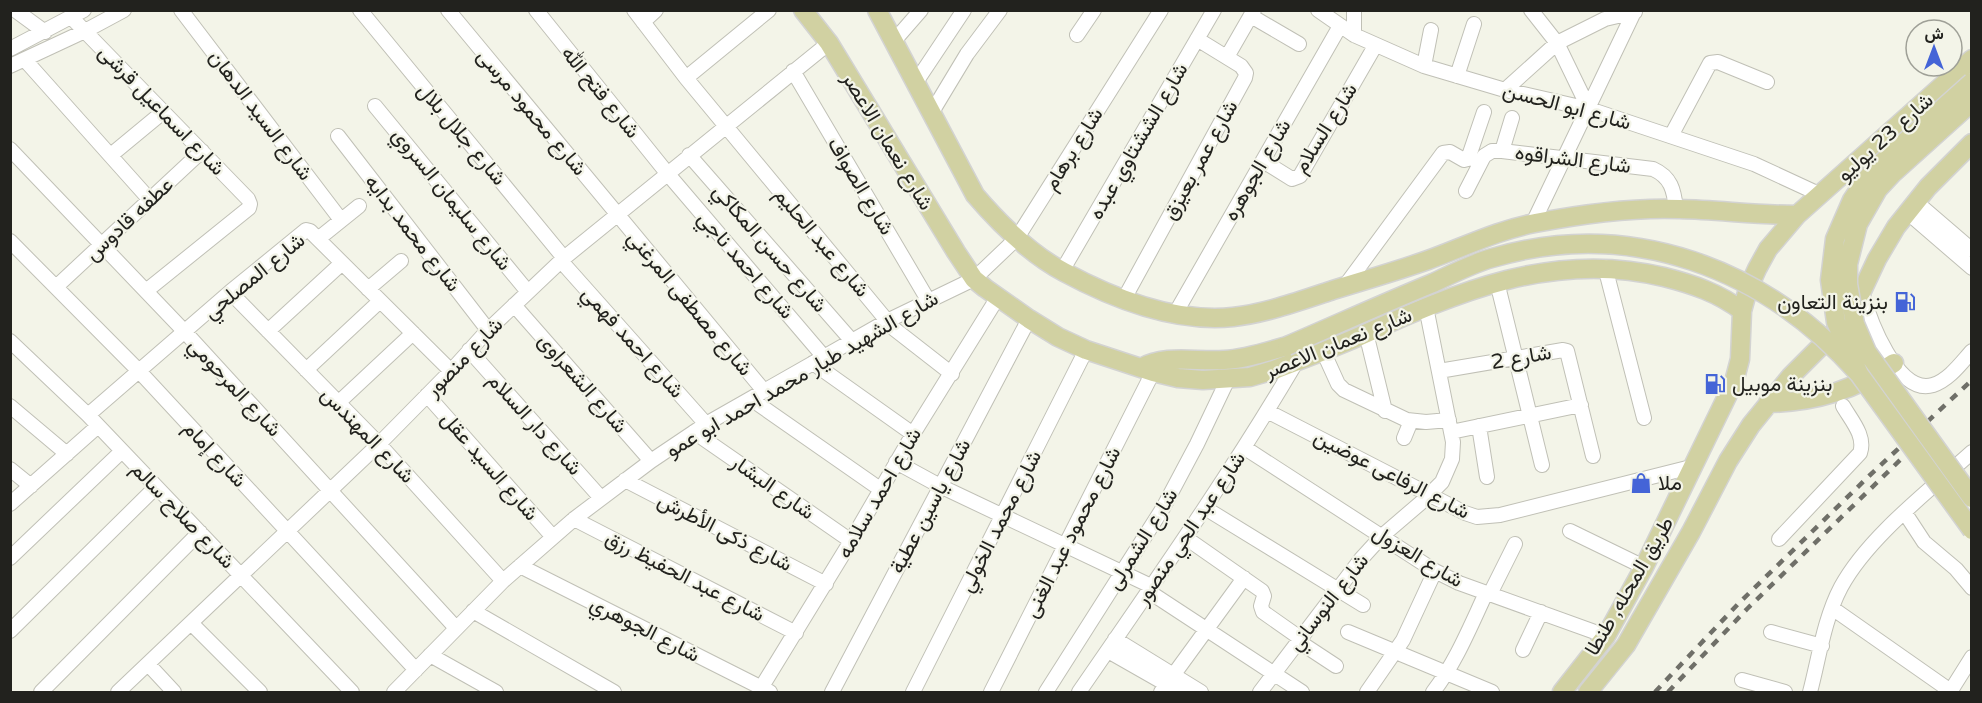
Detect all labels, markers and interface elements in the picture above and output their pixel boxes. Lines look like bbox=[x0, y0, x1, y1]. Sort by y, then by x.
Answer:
north arrow bbox=[1904, 18, 1964, 78]
text: ش bbox=[1924, 24, 1944, 44]
street label: شارع اسماعيل قرشى bbox=[92, 40, 230, 181]
street label: شارع فتح الله bbox=[555, 41, 646, 144]
street label: شارع محمود مرسى bbox=[471, 44, 592, 181]
street label: شارع السيد الدهان bbox=[203, 45, 318, 186]
street label: شارع الششتاوي عبده bbox=[1084, 59, 1197, 226]
street label: شارع نعمان الاعصر bbox=[835, 67, 939, 215]
street label: شارع ابو الحسن bbox=[1500, 77, 1634, 137]
street label: شارع جلال بلال bbox=[411, 78, 512, 191]
street label: شارع السلام bbox=[1288, 79, 1364, 178]
street label: شارع 23 يوليو bbox=[1832, 88, 1939, 188]
street label: شارع عمر بعيزق bbox=[1157, 96, 1244, 225]
street label: شارع برهام bbox=[1038, 103, 1109, 196]
street label: شارع الجوهره bbox=[1218, 115, 1297, 226]
street label: شارع سليمان السروي bbox=[383, 123, 517, 278]
street label: شارع الصواف bbox=[821, 133, 899, 240]
street label: شارع الشراقوه bbox=[1513, 140, 1632, 180]
street label: شارع محمد بدايه bbox=[358, 170, 466, 297]
street label: عطفه قادوس bbox=[80, 172, 179, 266]
street label: شارع حسن المكاكي bbox=[704, 179, 832, 320]
street label: شارع عبد الحليم bbox=[768, 182, 875, 303]
street label: شارع احمد ناجي bbox=[689, 206, 799, 327]
street label: شارع مصطفى المرغني bbox=[619, 226, 758, 384]
street label: شارع المصلحي bbox=[199, 228, 313, 328]
street label: شارع احمد فهمي bbox=[573, 281, 689, 406]
street label: شارع الشهيد طيار محمد احمد ابو عمو bbox=[662, 286, 943, 464]
place label: بنزينة التعاون bbox=[1777, 290, 1888, 315]
fuel station icon: بنزينة التعاون bbox=[1893, 290, 1917, 314]
street label: شارع نعمان الاعصر bbox=[1260, 302, 1416, 386]
street label: شارع منصور bbox=[420, 312, 509, 404]
street label: شارع الشعراوى bbox=[532, 328, 633, 439]
street label: شارع المرحومي bbox=[180, 333, 287, 445]
street label: شارع 2 bbox=[1489, 340, 1553, 376]
street label: شارع دار السلام bbox=[481, 368, 587, 481]
fuel station icon: بنزينة موبيل bbox=[1703, 372, 1727, 396]
place label: بنزينة موبيل bbox=[1732, 372, 1832, 397]
street label: شارع المهندس bbox=[315, 382, 420, 489]
street label: شارع السيد عقل bbox=[435, 407, 544, 527]
street label: شارع إمام bbox=[177, 416, 252, 493]
street label: شارع احمد سلامه bbox=[832, 424, 928, 563]
street label: شارع الرفاعى عوضين bbox=[1309, 424, 1474, 525]
street label: شارع ياسين عطية bbox=[884, 435, 977, 578]
street label: شارع محمود عبد الغنى bbox=[1018, 443, 1127, 622]
street label: شارع محمد الخولي bbox=[954, 446, 1051, 598]
street label: شارع عبد الحي منصور bbox=[1129, 447, 1254, 613]
street label: شارع البشار bbox=[725, 449, 819, 526]
street label: شارع صلاح سالم bbox=[125, 457, 240, 575]
shop icon: ملا bbox=[1629, 471, 1653, 495]
place label: ملا bbox=[1658, 471, 1682, 496]
street label: شارع الشمرلى bbox=[1101, 484, 1184, 595]
street label: شارع ذكى الأطرش bbox=[653, 488, 796, 578]
street label: طريق المحله, طنطا bbox=[1580, 512, 1679, 660]
street label: شارع العزول bbox=[1367, 520, 1468, 594]
street label: شارع عبد الحفيظ رزق bbox=[601, 526, 769, 628]
street label: شارع النوساني bbox=[1283, 549, 1377, 658]
street label: شارع الجوهري bbox=[584, 591, 704, 671]

